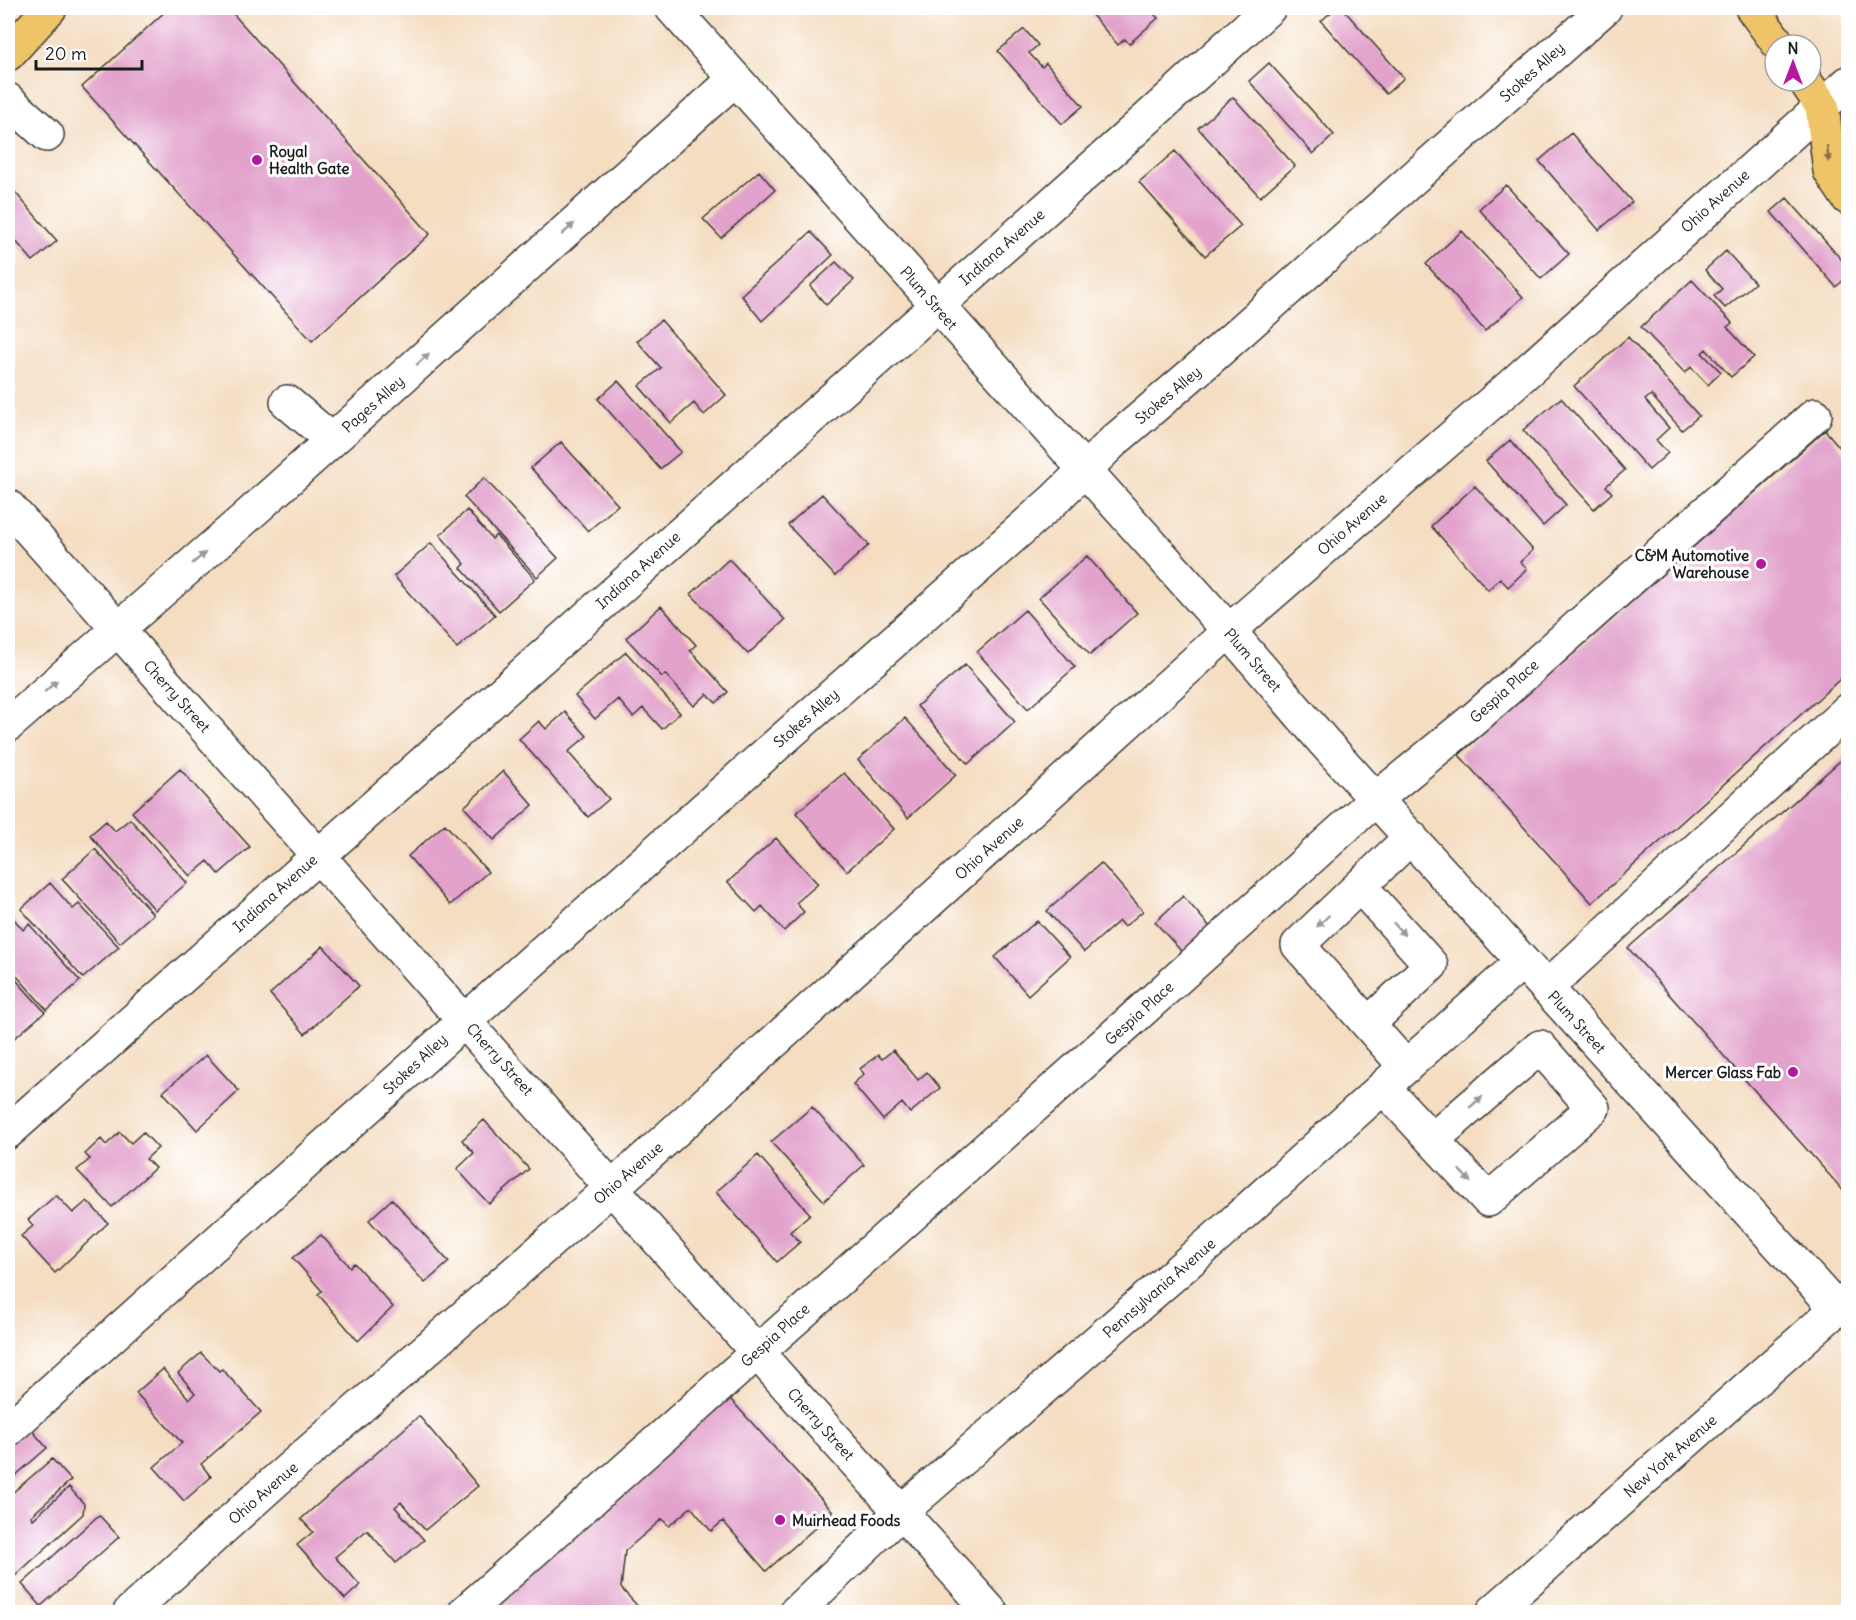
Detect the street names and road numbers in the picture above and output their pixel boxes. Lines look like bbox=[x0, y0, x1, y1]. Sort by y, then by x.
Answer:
street label: Stokes Alley bbox=[1496, 38, 1568, 106]
street label: Ohio Avenue bbox=[1677, 165, 1753, 237]
street label: Indiana Avenue bbox=[955, 205, 1049, 289]
street label: Plum Street bbox=[896, 262, 962, 334]
street label: Stokes Alley bbox=[1131, 362, 1205, 428]
street label: Pages Alley bbox=[338, 371, 408, 437]
street label: Ohio Avenue bbox=[1313, 489, 1391, 559]
street label: Indiana Avenue bbox=[592, 527, 684, 613]
street label: Plum Street bbox=[1220, 624, 1286, 696]
street label: Gespia Place bbox=[1466, 655, 1542, 727]
street label: Cherry Street bbox=[139, 656, 215, 736]
street label: Stokes Alley bbox=[769, 684, 843, 752]
street label: Ohio Avenue bbox=[951, 812, 1027, 884]
street label: Indiana Avenue bbox=[229, 850, 321, 936]
street label: Gespia Place bbox=[1101, 977, 1177, 1049]
street label: Plum Street bbox=[1544, 987, 1610, 1057]
street label: Cherry Street bbox=[462, 1019, 538, 1099]
street label: Stokes Alley bbox=[379, 1030, 451, 1098]
street label: Ohio Avenue bbox=[589, 1138, 667, 1208]
street label: Pennsylvania Avenue bbox=[1099, 1234, 1219, 1342]
street label: Gespia Place bbox=[737, 1299, 813, 1371]
street label: Cherry Street bbox=[783, 1384, 859, 1464]
street label: New York Avenue bbox=[1620, 1410, 1720, 1502]
street label: Ohio Avenue bbox=[224, 1458, 302, 1528]

